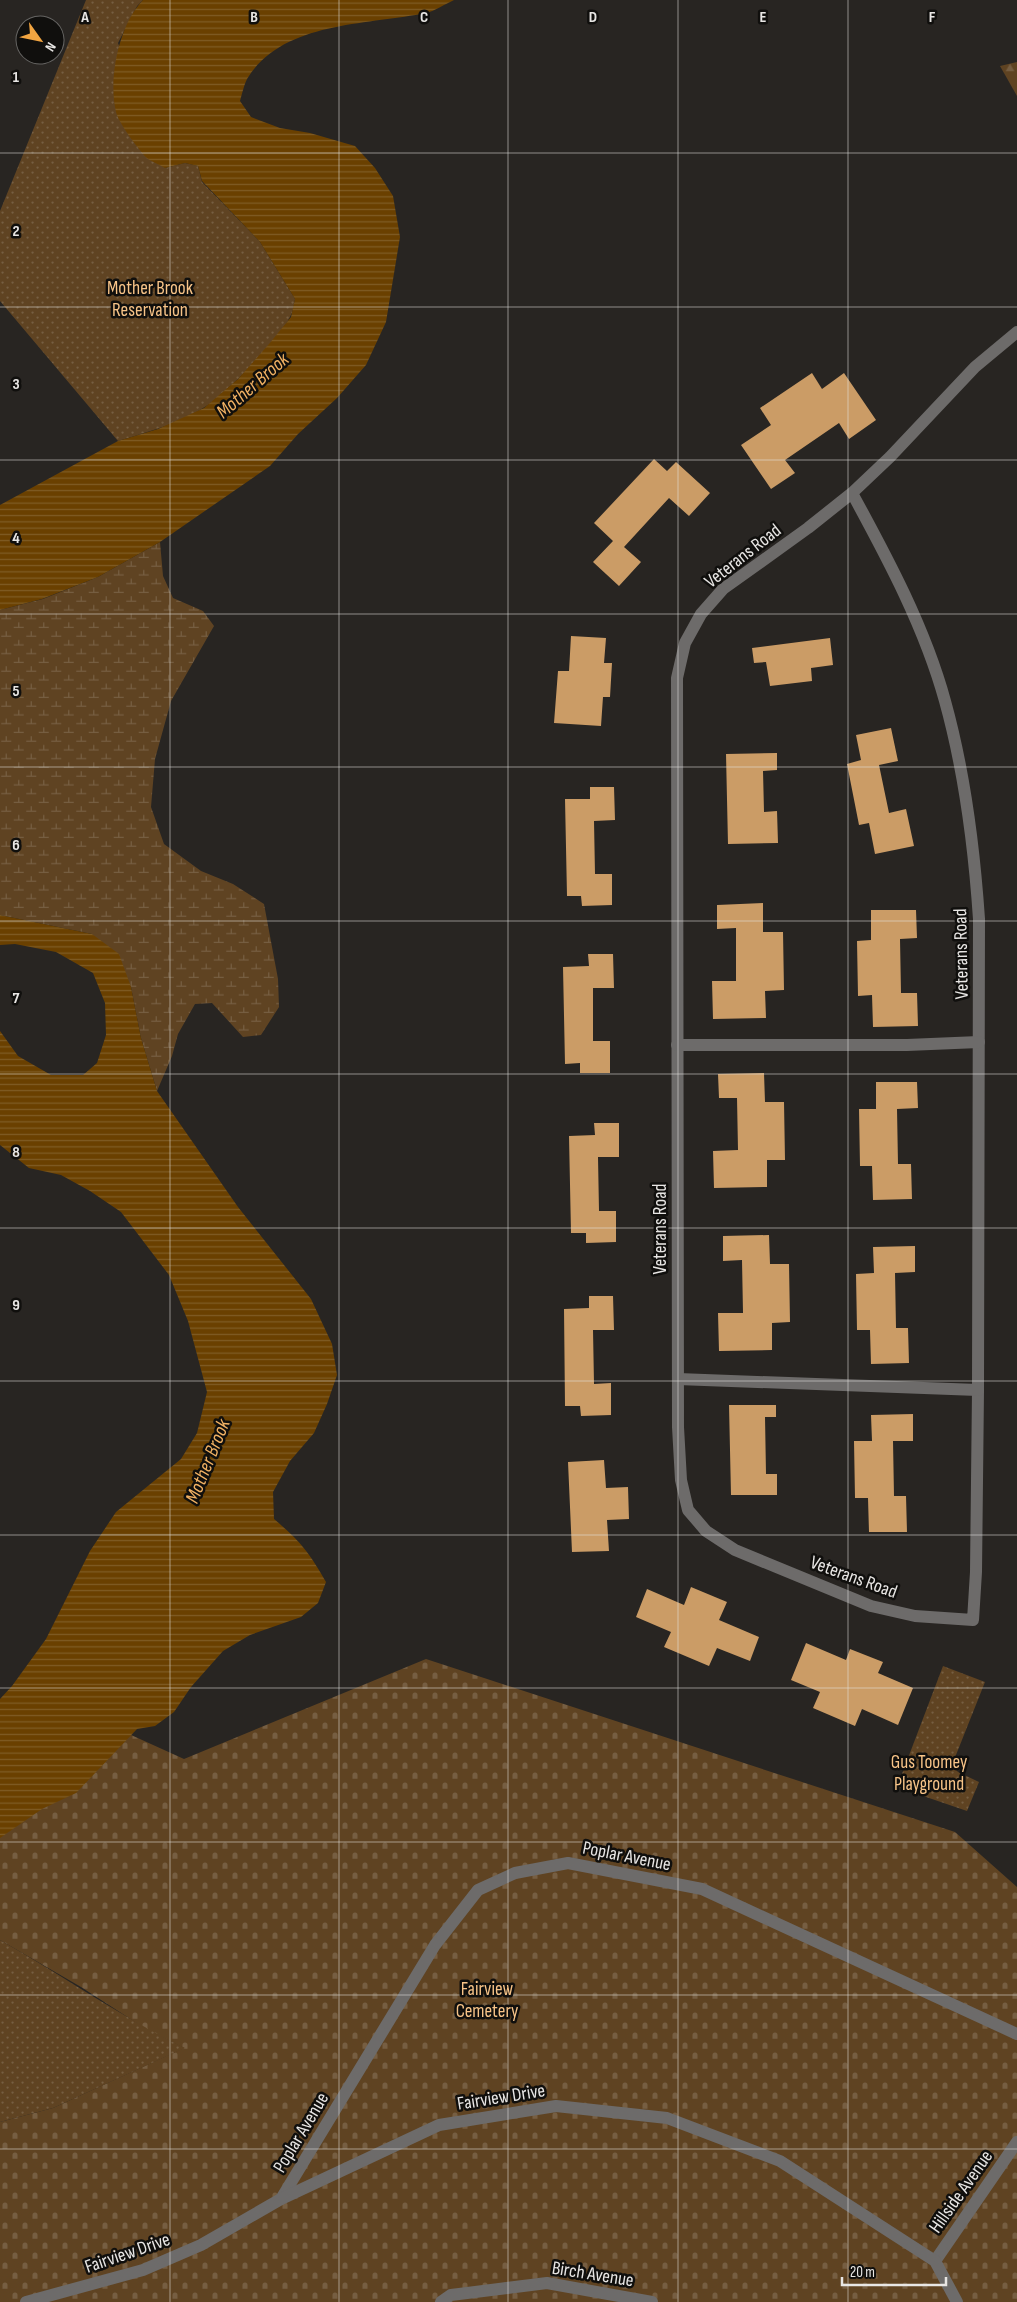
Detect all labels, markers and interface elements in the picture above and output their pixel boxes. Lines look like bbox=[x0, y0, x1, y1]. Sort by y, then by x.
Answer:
text: A bbox=[80, 8, 89, 27]
text: B bbox=[250, 8, 258, 27]
text: C bbox=[420, 8, 428, 27]
text: D bbox=[589, 8, 597, 27]
text: E bbox=[760, 8, 767, 27]
text: F bbox=[929, 8, 936, 27]
north arrow bbox=[15, 15, 65, 65]
text: N bbox=[41, 39, 60, 55]
text: 1 bbox=[13, 68, 20, 87]
text: 2 bbox=[12, 222, 20, 241]
park label: Mother Brook Reservation bbox=[107, 277, 194, 322]
water label: Mother Brook bbox=[211, 347, 294, 424]
text: 3 bbox=[12, 375, 20, 394]
street label: Veterans Road bbox=[700, 519, 786, 593]
text: 4 bbox=[12, 529, 20, 548]
text: 5 bbox=[12, 682, 20, 701]
text: 6 bbox=[12, 836, 20, 855]
street label: Veterans Road bbox=[949, 908, 974, 1000]
text: 7 bbox=[13, 989, 20, 1008]
text: 8 bbox=[12, 1143, 20, 1162]
street label: Veterans Road bbox=[649, 1184, 672, 1274]
text: 9 bbox=[12, 1296, 20, 1315]
water label: Mother Brook bbox=[180, 1415, 236, 1507]
street label: Veterans Road bbox=[807, 1551, 900, 1604]
park label: Gus Toomey Playground bbox=[891, 1751, 968, 1796]
street label: Poplar Avenue bbox=[581, 1837, 673, 1876]
park label: Fairview Cemetery bbox=[456, 1978, 519, 2023]
street label: Fairview Drive bbox=[456, 2079, 547, 2116]
street label: Poplar Avenue bbox=[268, 2088, 334, 2177]
street label: Hillside Avenue bbox=[924, 2146, 998, 2238]
street label: Fairview Drive bbox=[82, 2228, 173, 2279]
scale bar bbox=[842, 2254, 946, 2286]
street label: Birch Avenue bbox=[550, 2257, 635, 2292]
text: 20 m bbox=[850, 2263, 875, 2282]

